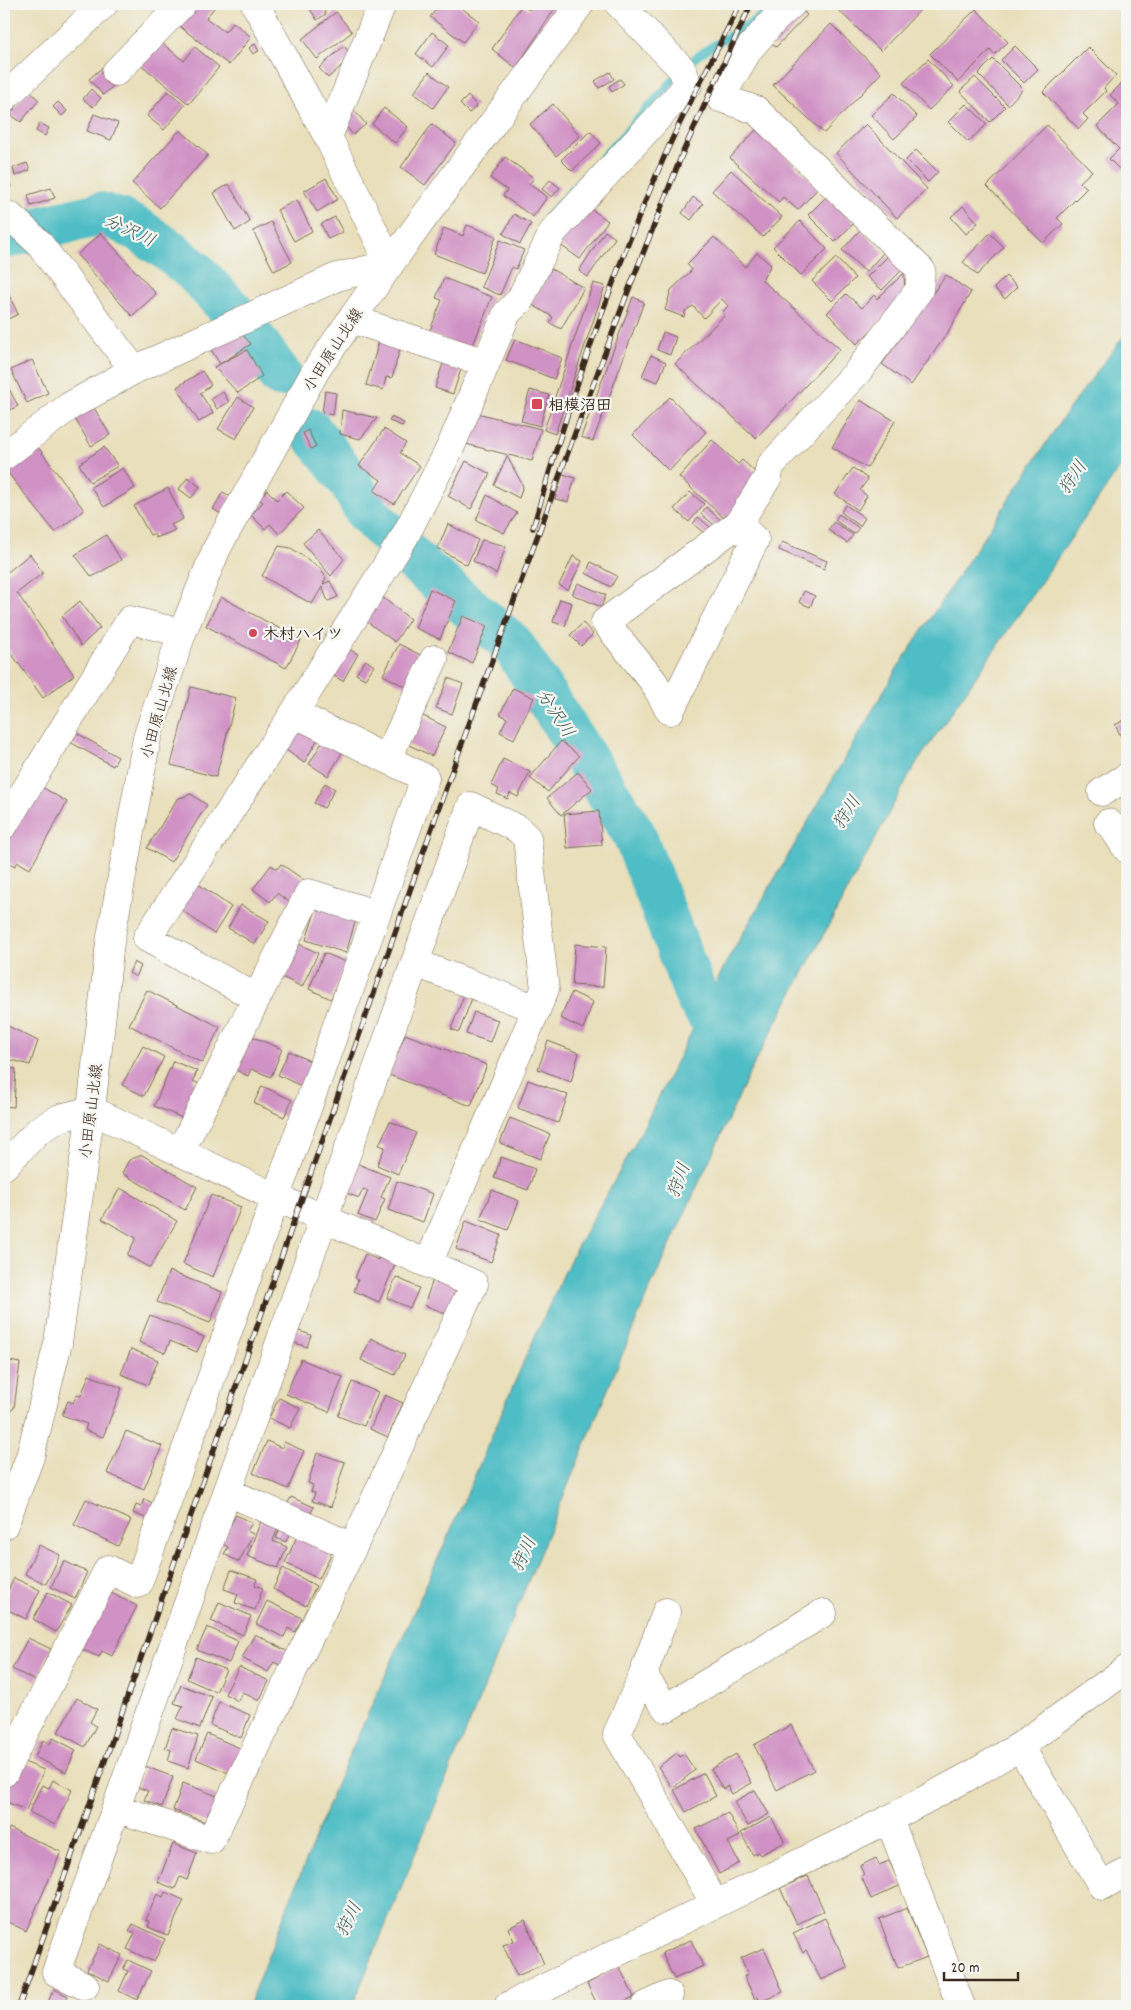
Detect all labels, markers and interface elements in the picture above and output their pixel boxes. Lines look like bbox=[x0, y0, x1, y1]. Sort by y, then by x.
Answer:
water label: 分沢川 bbox=[99, 209, 159, 255]
street label: 小田原山北線 bbox=[298, 304, 370, 397]
place label: 相模沼田 bbox=[548, 395, 612, 418]
marker: 相模沼田 bbox=[530, 397, 544, 411]
water label: 狩川 bbox=[1054, 456, 1095, 500]
place label: 木村ハイツ bbox=[263, 624, 343, 647]
marker: 木村ハイツ bbox=[247, 627, 259, 639]
street label: 小田原山北線 bbox=[136, 663, 185, 762]
water label: 分沢川 bbox=[529, 685, 579, 744]
water label: 狩川 bbox=[828, 791, 868, 835]
street label: 小田原山北線 bbox=[75, 1062, 110, 1160]
water label: 狩川 bbox=[662, 1160, 698, 1202]
water label: 狩川 bbox=[506, 1533, 544, 1577]
water label: 狩川 bbox=[331, 1898, 370, 1942]
scale bar bbox=[944, 1950, 1017, 1982]
text: 20 m bbox=[951, 1958, 979, 1980]

